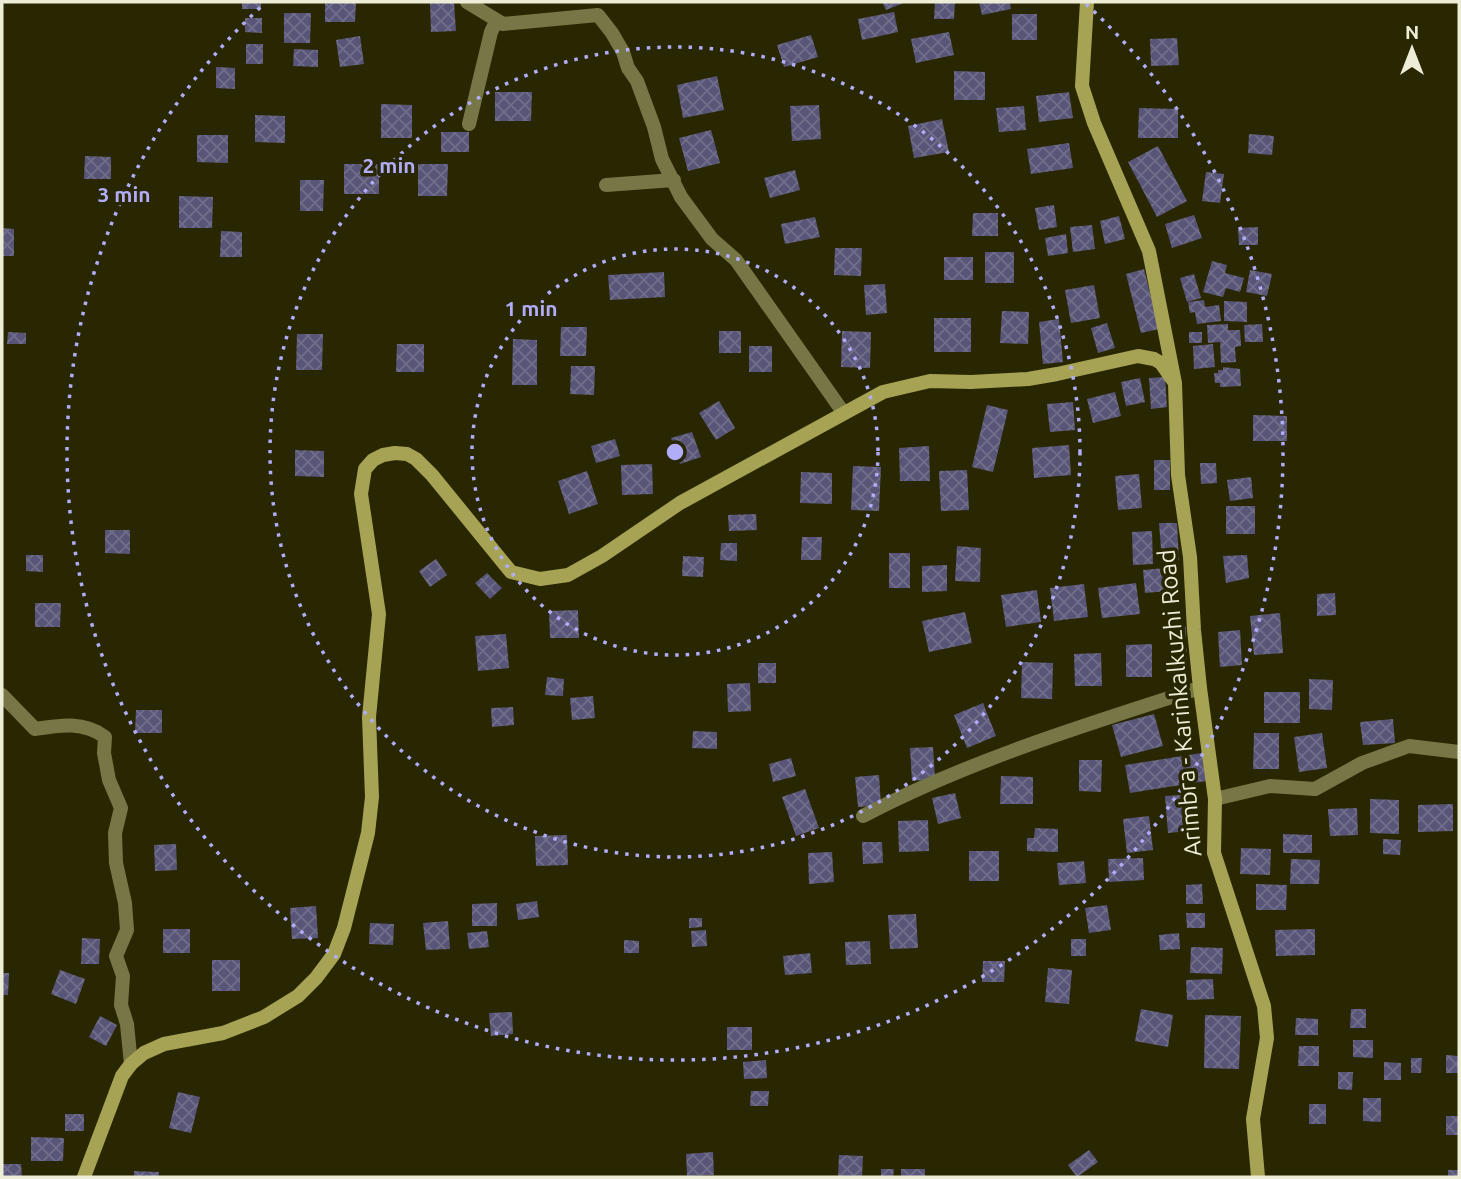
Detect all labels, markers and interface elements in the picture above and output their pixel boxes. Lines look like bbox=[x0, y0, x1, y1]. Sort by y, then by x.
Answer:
north arrow bbox=[1377, 14, 1447, 84]
text: N bbox=[1405, 21, 1419, 43]
text: 2 min bbox=[362, 153, 416, 177]
text: 3 min bbox=[97, 182, 151, 206]
text: 1 min bbox=[504, 296, 558, 320]
centre of rings bbox=[663, 440, 687, 464]
street label: Arimbra - Karinkalkuzhi Road bbox=[1153, 548, 1206, 858]

